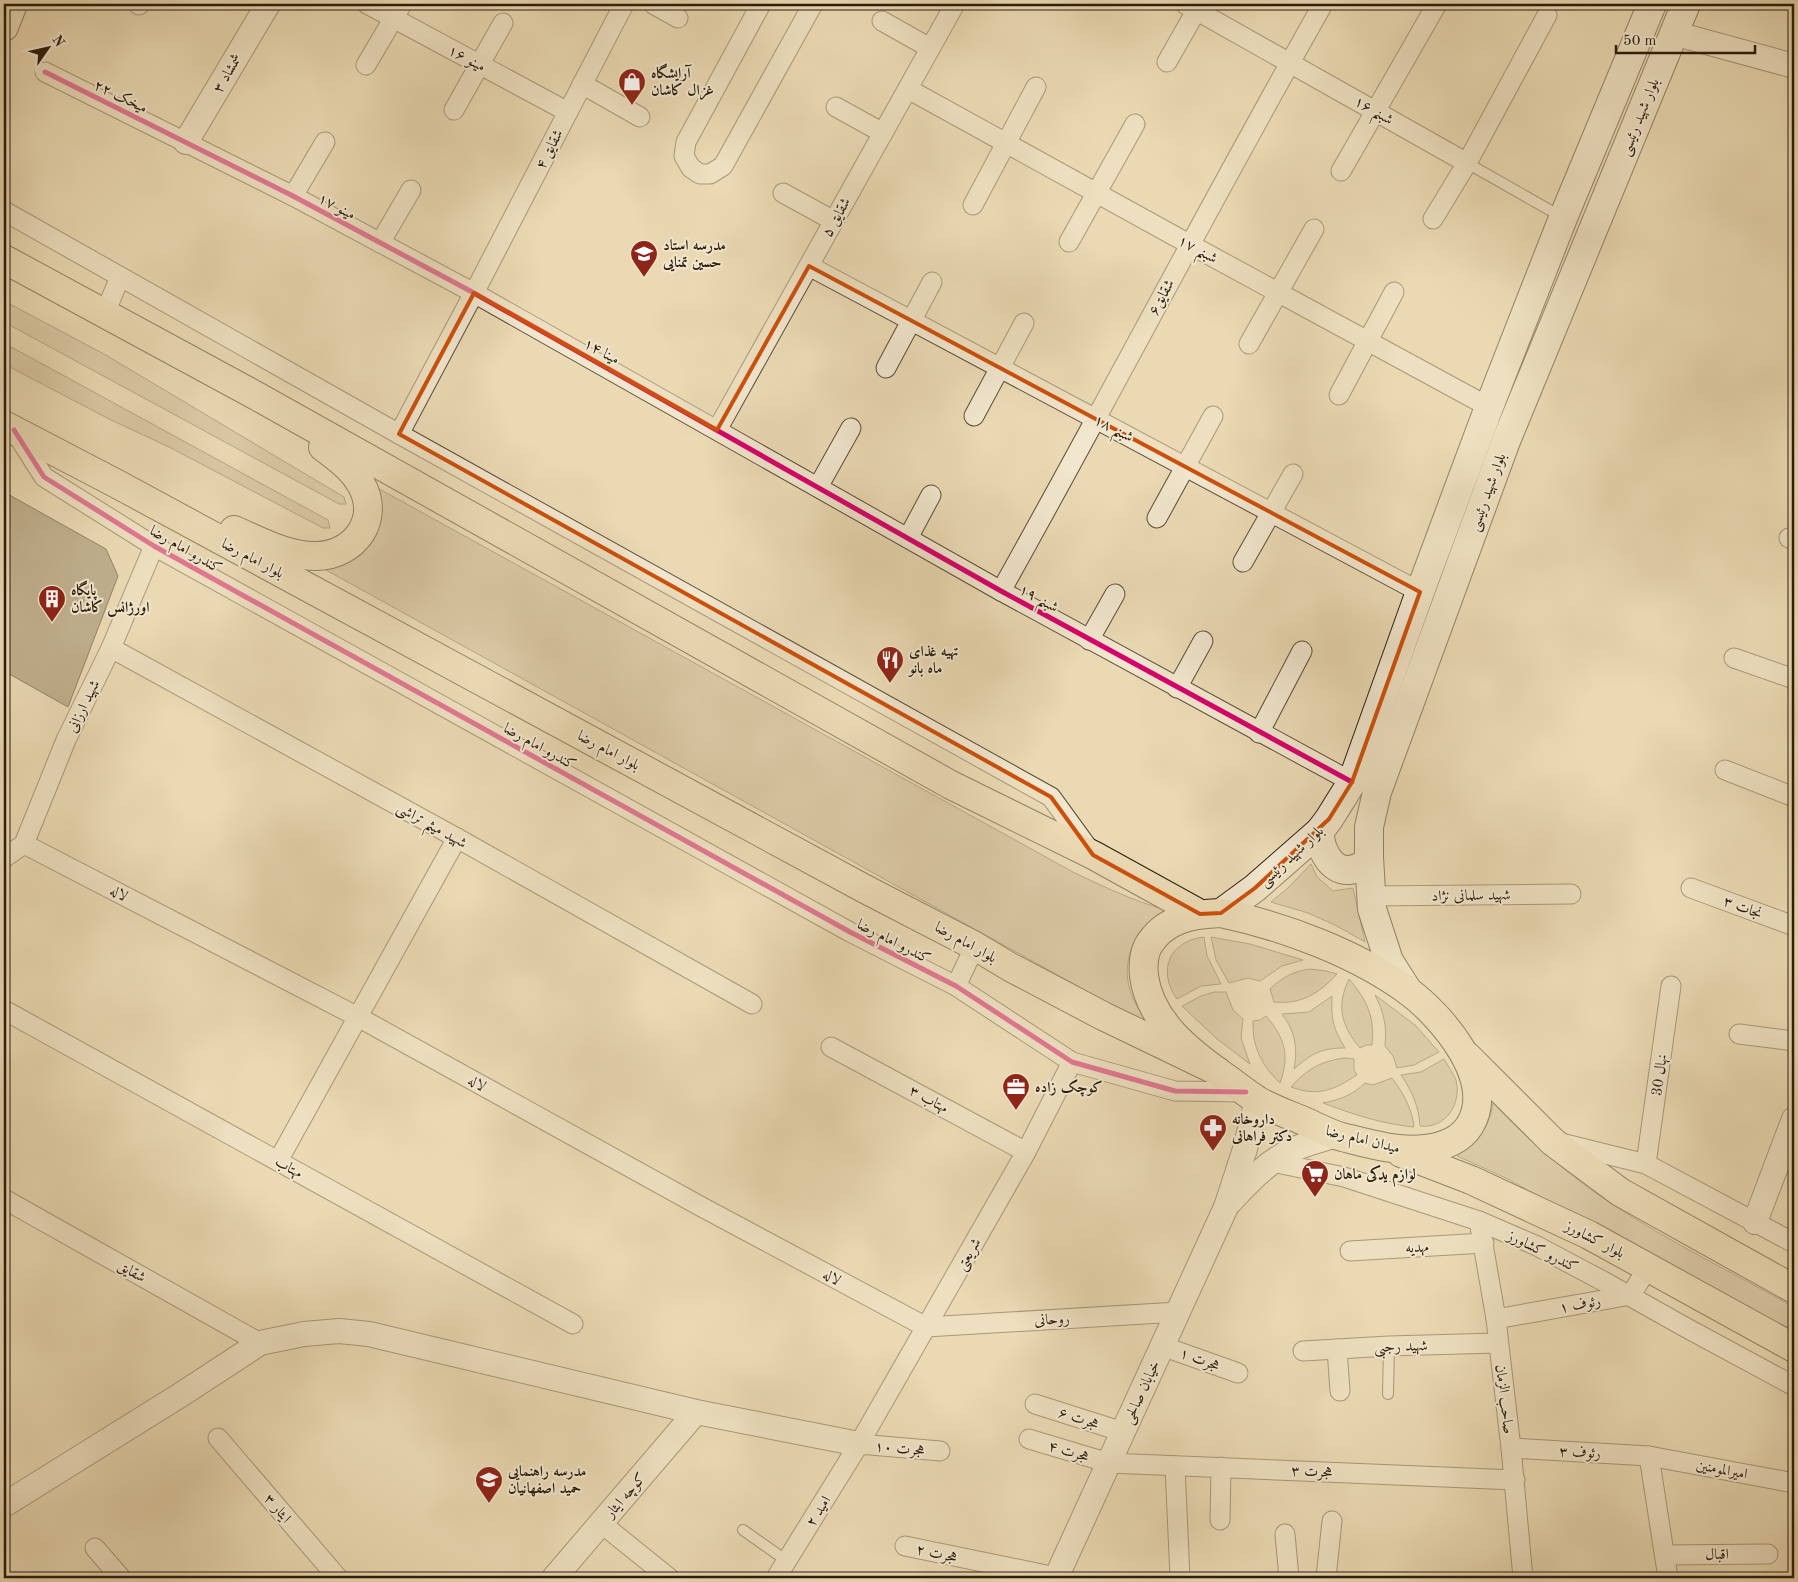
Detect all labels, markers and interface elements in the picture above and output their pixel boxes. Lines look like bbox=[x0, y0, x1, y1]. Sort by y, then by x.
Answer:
north arrow bbox=[22, 22, 72, 72]
scale bar bbox=[1616, 22, 1754, 54]
text: N bbox=[49, 33, 67, 50]
text: 50 m bbox=[1623, 34, 1657, 49]
street label: مینو ۱۶ bbox=[445, 43, 488, 75]
street label: شمشاد ۳ bbox=[211, 52, 245, 96]
place label: آرایشگاه غزال کاشان bbox=[651, 63, 714, 100]
shop icon: آرایشگاه غزال کاشان bbox=[617, 67, 647, 106]
street label: میخک ۲۲ bbox=[91, 76, 150, 117]
street label: بلوار شهید رئیسی bbox=[1618, 77, 1665, 159]
street label: شبنم ۱۶ bbox=[1348, 94, 1395, 134]
street label: شقایق ۴ bbox=[534, 127, 567, 172]
street label: مینو ۱۷ bbox=[315, 191, 358, 223]
street label: شقایق ۵ bbox=[820, 195, 854, 240]
street label: شبنم ۱۷ bbox=[1172, 233, 1219, 272]
place label: مدرسه استاد حسین تمنایی bbox=[662, 238, 726, 272]
school or university icon: مدرسه استاد حسین تمنایی bbox=[629, 239, 659, 278]
street label: شقایق۶ bbox=[1147, 277, 1178, 318]
street label: مینا ۱۴ bbox=[581, 336, 622, 368]
street label: شبنم ۱۸ bbox=[1088, 413, 1136, 451]
street label: بلوار شهید رئیسی bbox=[1467, 451, 1511, 534]
street label: کندرو امام رضا bbox=[145, 523, 224, 580]
street label: بلوار امام رضا bbox=[217, 537, 286, 586]
place label: پایگاه اورژانس کاشان bbox=[71, 580, 150, 617]
street label: شبنم ۱۹ bbox=[1013, 582, 1060, 621]
building icon: پایگاه اورژانس کاشان bbox=[37, 584, 67, 623]
place label: تهیه غذای ماه بانو bbox=[907, 644, 958, 677]
restaurant icon: تهیه غذای ماه بانو bbox=[875, 645, 905, 684]
street label: شهید ارزانی bbox=[65, 678, 104, 736]
street label: کندرو امام رضا bbox=[499, 720, 578, 777]
street label: بلوار امام رضا bbox=[573, 729, 642, 778]
street label: شهید میثم تراشی bbox=[391, 801, 469, 857]
street label: بلوار شهید رئیسی bbox=[1257, 824, 1329, 892]
street label: لاله bbox=[107, 884, 130, 905]
street label: شهید سلمانی نژاد bbox=[1431, 888, 1511, 906]
street label: نجات ۳ bbox=[1721, 895, 1764, 922]
street label: کندرو امام رضا bbox=[852, 917, 933, 971]
street label: بلوار امام رضا bbox=[930, 920, 999, 970]
street label: نهال 30 bbox=[1650, 1053, 1672, 1097]
office icon: کوچک زاده bbox=[1001, 1072, 1031, 1111]
street label: لاله bbox=[465, 1073, 488, 1095]
place label: کوچک زاده bbox=[1035, 1079, 1103, 1097]
street label: مهتاب ۳ bbox=[906, 1084, 951, 1118]
place label: داروخانه دکتر فراهانی bbox=[1231, 1112, 1292, 1146]
pharmacy icon: داروخانه دکتر فراهانی bbox=[1198, 1113, 1228, 1152]
street label: میدان امام رضا bbox=[1323, 1124, 1401, 1161]
street label: مهتاب bbox=[272, 1155, 305, 1183]
supermarket icon: لوازم یدکی ماهان bbox=[1300, 1159, 1330, 1198]
place label: لوازم یدکی ماهان bbox=[1334, 1165, 1416, 1187]
street label: بلوار کشاورز bbox=[1560, 1217, 1627, 1262]
street label: کندرو کشاورز bbox=[1503, 1227, 1580, 1276]
street label: شریعتی bbox=[954, 1236, 986, 1274]
street label: مهدیه bbox=[1405, 1240, 1430, 1258]
street label: شقایق bbox=[115, 1259, 148, 1286]
street label: لاله bbox=[820, 1268, 843, 1289]
street label: رئوف ۱ bbox=[1558, 1294, 1602, 1316]
street label: روحانی bbox=[1034, 1312, 1070, 1329]
street label: شهید رجبی bbox=[1374, 1339, 1428, 1359]
street label: هجرت ۱ bbox=[1177, 1346, 1222, 1376]
street label: خیابان صالحی bbox=[1121, 1359, 1165, 1428]
street label: صاحب الزمان bbox=[1491, 1363, 1516, 1435]
street label: هجرت ۶ bbox=[1056, 1406, 1101, 1434]
street label: هجرت ۴ bbox=[1046, 1439, 1091, 1467]
street label: هجرت ۱۰ bbox=[874, 1440, 926, 1460]
street label: رئوف ۳ bbox=[1559, 1445, 1601, 1462]
street label: امیرالمومنین bbox=[1695, 1458, 1749, 1483]
place label: مدرسه راهنمایی حمید اصفهانیان bbox=[507, 1464, 587, 1497]
street label: هجرت ۳ bbox=[1291, 1464, 1333, 1482]
school or university icon: مدرسه راهنمایی حمید اصفهانیان bbox=[474, 1465, 504, 1504]
street label: کوچه ایثار bbox=[601, 1470, 651, 1524]
street label: ایثار ۳ bbox=[260, 1492, 293, 1527]
street label: امید ۲ bbox=[804, 1494, 834, 1530]
street label: هجرت ۲ bbox=[915, 1543, 959, 1567]
street label: اقبال bbox=[1705, 1548, 1729, 1563]

